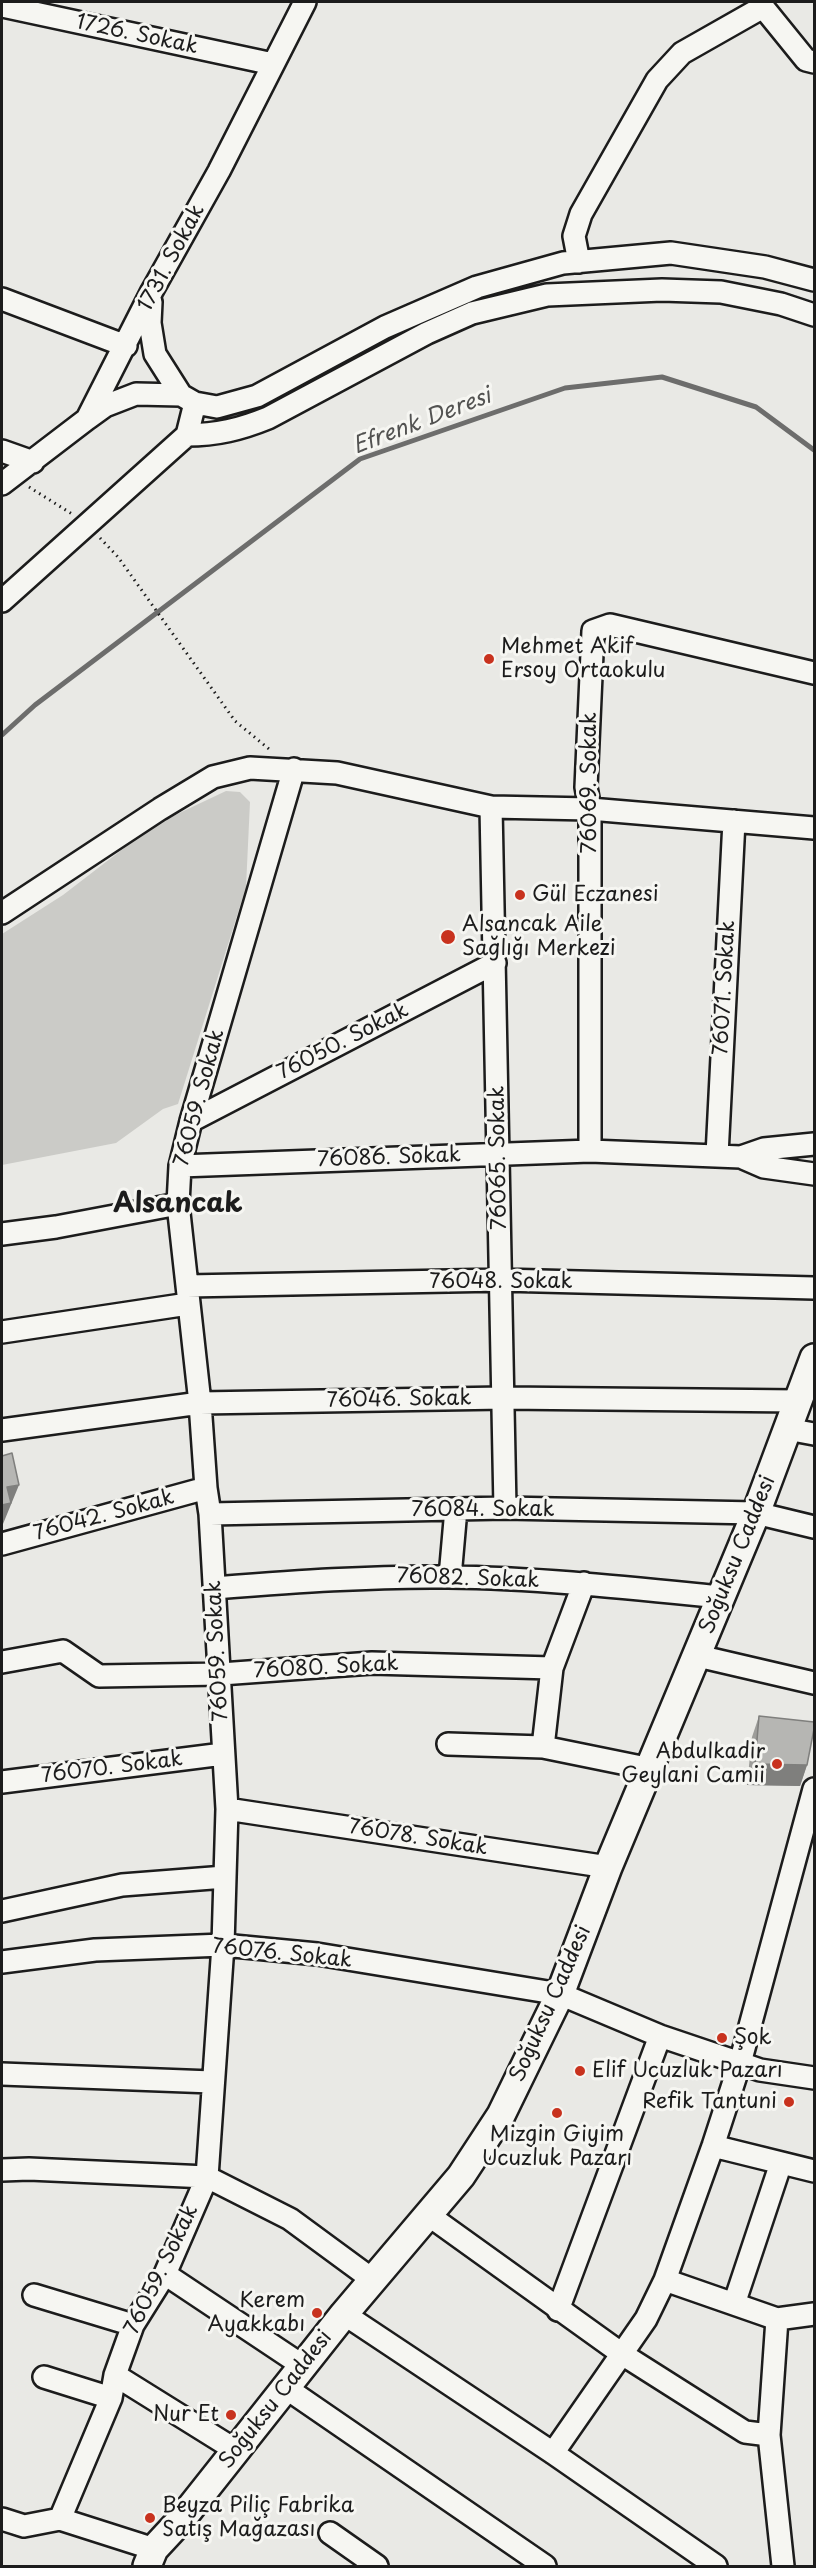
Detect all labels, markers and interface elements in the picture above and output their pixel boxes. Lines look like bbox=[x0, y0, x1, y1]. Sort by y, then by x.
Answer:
street label: 1726. Sokak bbox=[74, 10, 200, 60]
street label: 1731. Sokak bbox=[133, 200, 211, 316]
water label: Efrenk Deresi bbox=[349, 384, 495, 460]
place label: Mehmet Akif Ersoy Ortaokulu bbox=[501, 634, 665, 684]
marker: Mehmet Akif Ersoy Ortaokulu bbox=[482, 652, 496, 666]
street label: 76069. Sokak bbox=[577, 712, 603, 854]
place label: Gül Eczanesi bbox=[532, 882, 659, 908]
marker: Gül Eczanesi bbox=[513, 888, 527, 902]
place label: Alsancak Aile Sağlığı Merkezi bbox=[462, 912, 616, 962]
street label: 76071. Sokak bbox=[709, 920, 741, 1056]
marker: Alsancak Aile Sağlığı Merkezi bbox=[439, 928, 457, 946]
street label: 76050. Sokak bbox=[273, 998, 413, 1086]
street label: 76059. Sokak bbox=[170, 1026, 230, 1170]
street label: 76065. Sokak bbox=[485, 1086, 513, 1230]
street label: 76086. Sokak bbox=[317, 1143, 461, 1173]
district label: Alsancak bbox=[113, 1189, 243, 1221]
street label: 76048. Sokak bbox=[429, 1269, 573, 1295]
street label: 76046. Sokak bbox=[326, 1386, 472, 1414]
street label: Soğuksu Caddesi bbox=[695, 1472, 781, 1638]
street label: 76042. Sokak bbox=[31, 1485, 177, 1547]
street label: 76084. Sokak bbox=[411, 1497, 555, 1523]
street label: 76082. Sokak bbox=[396, 1564, 540, 1594]
street label: 76059. Sokak bbox=[202, 1580, 234, 1722]
street label: 76080. Sokak bbox=[253, 1652, 399, 1684]
place label: Abdulkadir Geylani Camii bbox=[621, 1739, 765, 1789]
street label: 76070. Sokak bbox=[40, 1747, 184, 1789]
marker: Abdulkadir Geylani Camii bbox=[770, 1757, 784, 1771]
street label: 76078. Sokak bbox=[347, 1815, 489, 1861]
street label: Soğuksu Caddesi bbox=[505, 1922, 597, 2086]
street label: 76076. Sokak bbox=[211, 1934, 353, 1974]
place label: Şok bbox=[734, 2025, 772, 2051]
marker: Şok bbox=[715, 2031, 729, 2045]
place label: Elif Ucuzluk Pazarı bbox=[592, 2058, 783, 2084]
marker: Elif Ucuzluk Pazarı bbox=[573, 2064, 587, 2078]
place label: Refik Tantuni bbox=[642, 2089, 777, 2115]
marker: Refik Tantuni bbox=[782, 2095, 796, 2109]
marker: Mizgin Giyim Ucuzluk Pazarı bbox=[550, 2106, 564, 2120]
place label: Mizgin Giyim Ucuzluk Pazarı bbox=[482, 2122, 632, 2172]
street label: 76059. Sokak bbox=[120, 2201, 204, 2339]
place label: Kerem Ayakkabı bbox=[207, 2288, 305, 2338]
marker: Kerem Ayakkabı bbox=[310, 2306, 324, 2320]
street label: Soğuksu Caddesi bbox=[214, 2326, 338, 2474]
place label: Nur Et bbox=[153, 2402, 219, 2428]
marker: Nur Et bbox=[224, 2408, 238, 2422]
place label: Beyza Piliç Fabrika Satış Mağazası bbox=[162, 2493, 354, 2543]
marker: Beyza Piliç Fabrika Satış Mağazası bbox=[143, 2511, 157, 2525]

